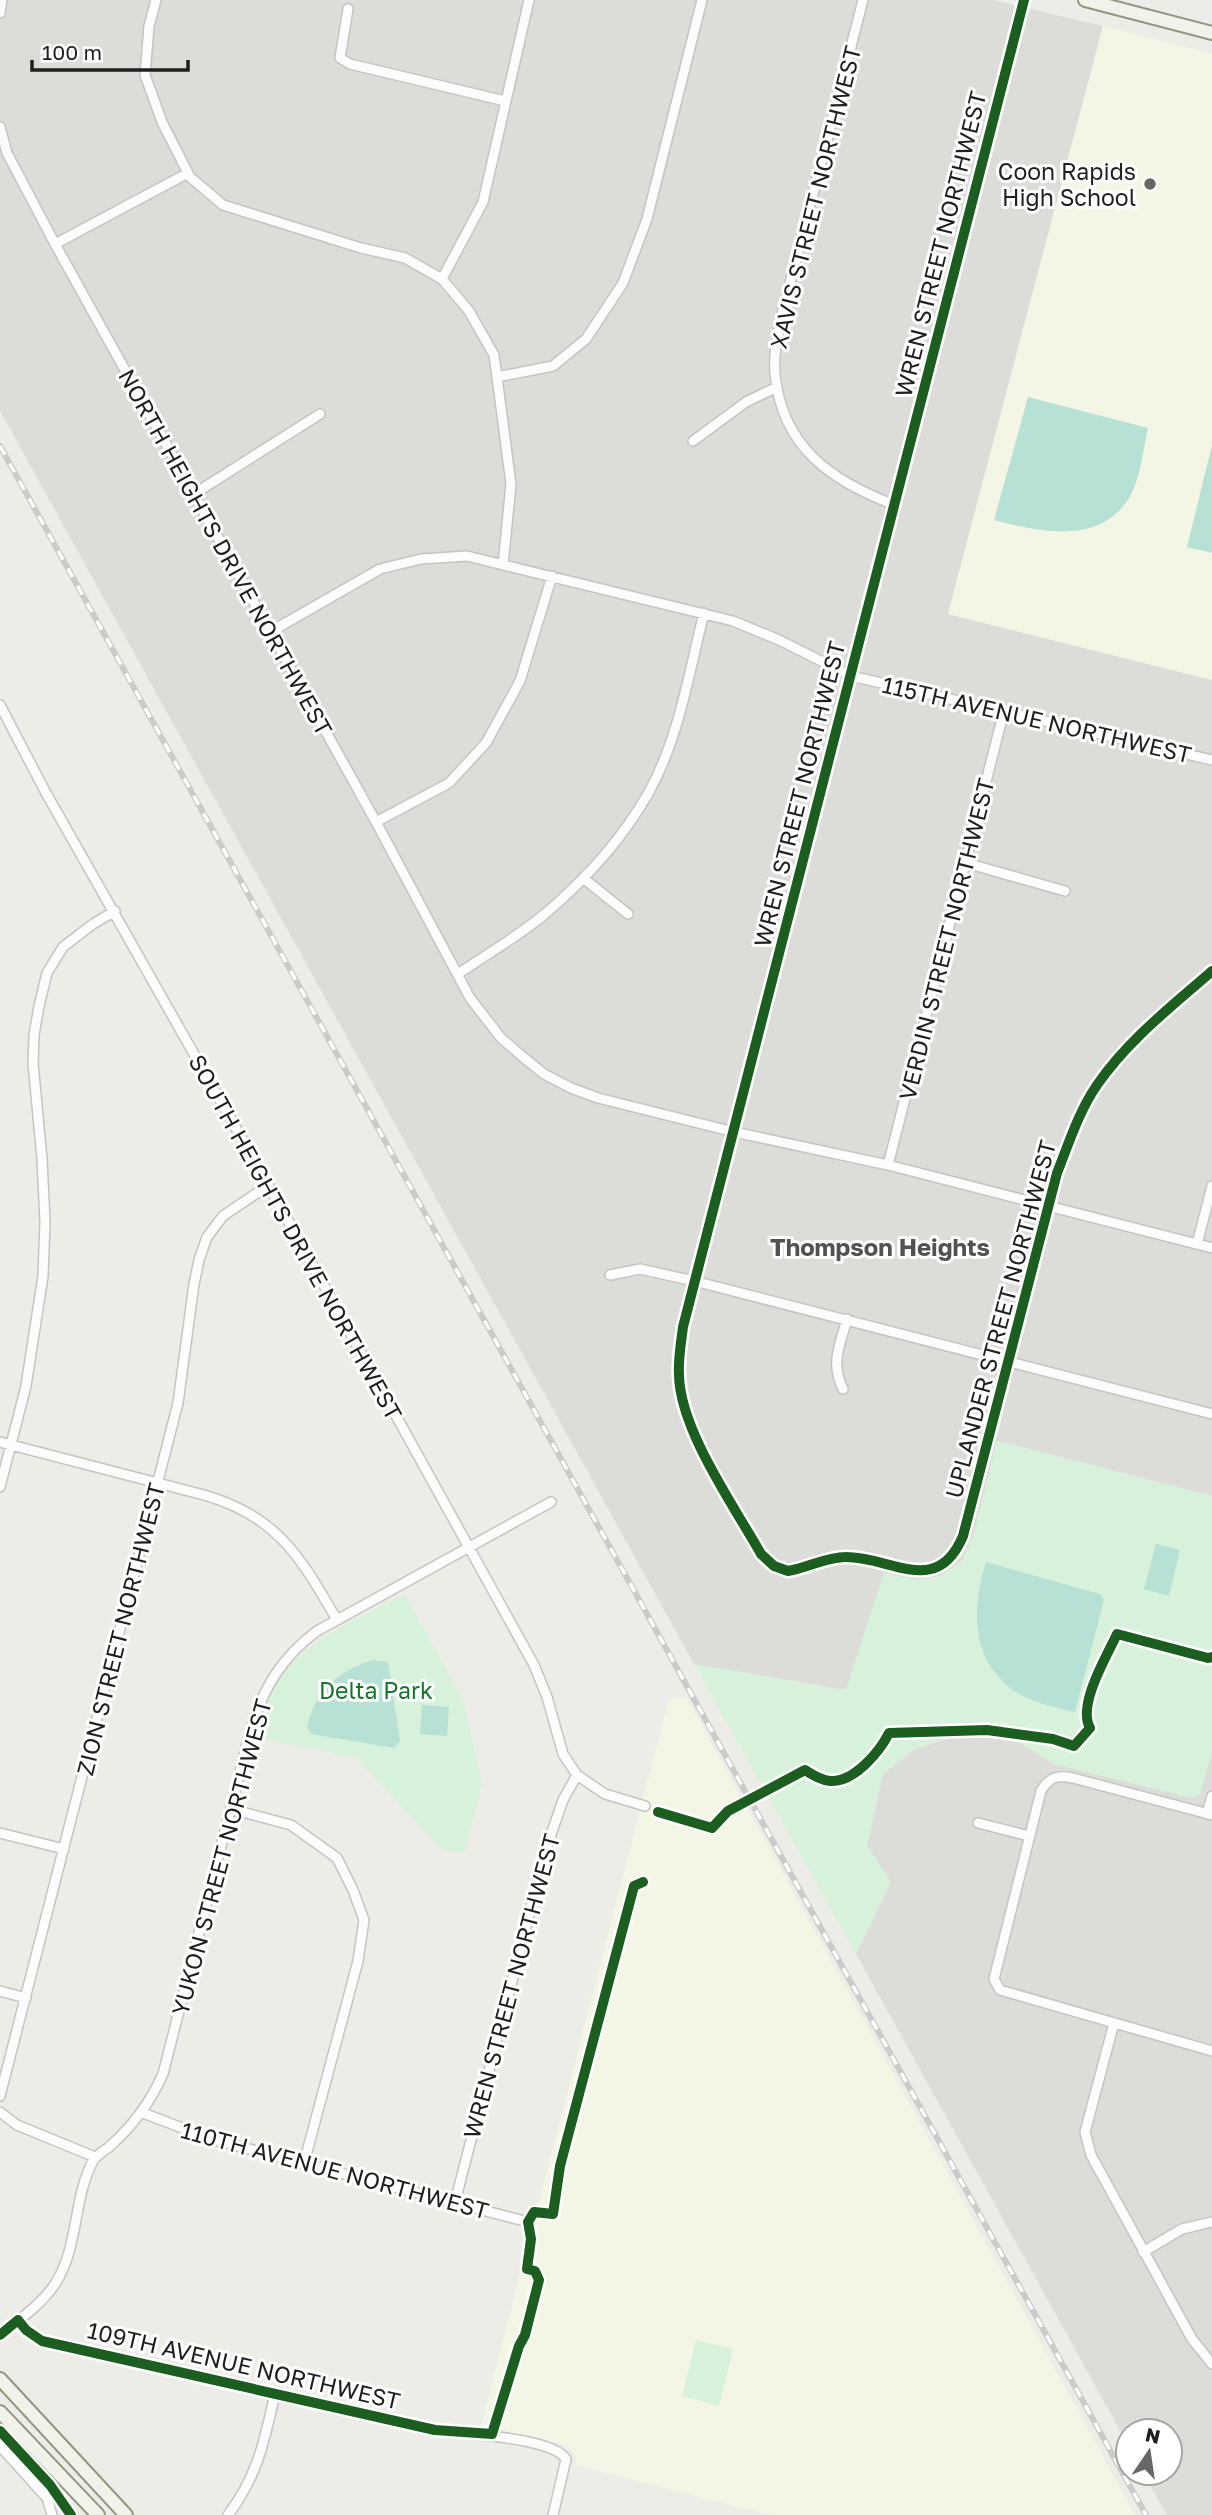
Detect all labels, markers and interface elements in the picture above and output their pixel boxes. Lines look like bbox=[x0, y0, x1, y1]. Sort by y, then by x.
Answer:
scale bar bbox=[32, 28, 187, 72]
text: 100 m bbox=[42, 39, 102, 65]
street label: XAVIS STREET NORTHWEST bbox=[764, 43, 866, 351]
street label: WREN STREET NORTHWEST bbox=[888, 88, 992, 400]
place label: Coon Rapids High School bbox=[998, 157, 1136, 211]
marker: Coon Rapids High School bbox=[1142, 176, 1158, 192]
street label: NORTH HEIGHTS DRIVE NORTHWEST bbox=[113, 364, 339, 740]
street label: WREN STREET NORTHWEST bbox=[747, 638, 851, 950]
street label: 115TH AVENUE NORTHWEST bbox=[880, 670, 1194, 768]
street label: VERDIN STREET NORTHWEST bbox=[892, 775, 1000, 1103]
street label: SOUTH HEIGHTS DRIVE NORTHWEST bbox=[183, 1049, 409, 1425]
street label: UPLANDER STREET NORTHWEST bbox=[939, 1137, 1061, 1501]
district label: Thompson Heights bbox=[770, 1232, 990, 1261]
street label: ZION STREET NORTHWEST bbox=[70, 1480, 170, 1778]
park label: Delta Park bbox=[319, 1676, 433, 1704]
street label: YUKON STREET NORTHWEST bbox=[165, 1696, 277, 2018]
street label: WREN STREET NORTHWEST bbox=[457, 1831, 565, 2141]
street label: 110TH AVENUE NORTHWEST bbox=[178, 2115, 492, 2225]
street label: 109TH AVENUE NORTHWEST bbox=[85, 2315, 403, 2415]
north arrow bbox=[1114, 2417, 1184, 2487]
text: N bbox=[1143, 2422, 1163, 2448]

